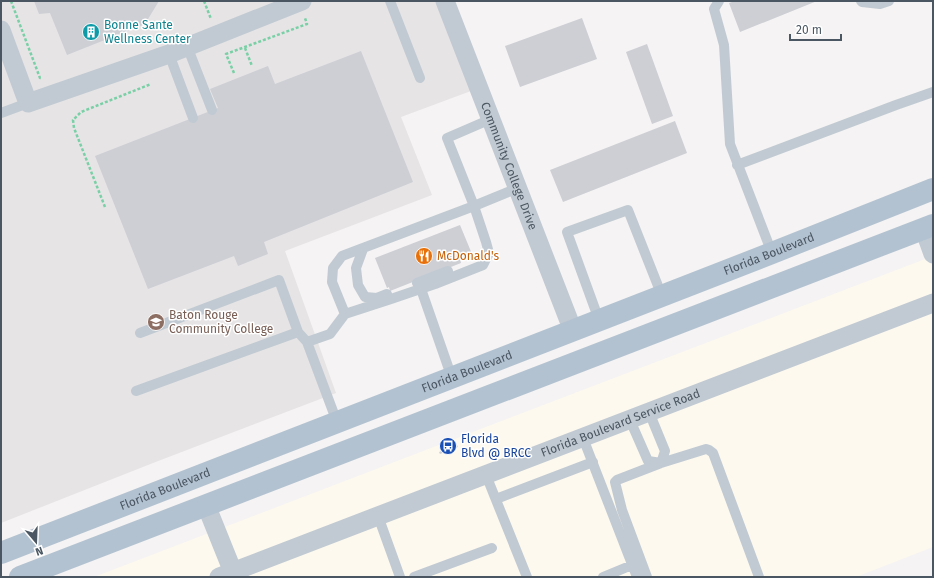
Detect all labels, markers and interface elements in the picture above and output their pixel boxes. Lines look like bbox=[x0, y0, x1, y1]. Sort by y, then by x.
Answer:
scale bar bbox=[790, 16, 841, 42]
place label: Bonne Sante Wellness Center bbox=[104, 18, 191, 46]
building icon: Bonne Sante Wellness Center bbox=[81, 22, 101, 42]
text: 20 m bbox=[796, 23, 822, 37]
street label: Community College Drive bbox=[478, 100, 540, 232]
street label: Florida Boulevard bbox=[722, 230, 816, 278]
restaurant icon: McDonald's bbox=[414, 246, 434, 266]
place label: McDonald's bbox=[437, 249, 499, 263]
place label: Baton Rouge Community College bbox=[169, 308, 273, 336]
school or university icon: Baton Rouge Community College bbox=[146, 312, 166, 332]
street label: Florida Boulevard bbox=[420, 348, 514, 396]
street label: Florida Boulevard Service Road bbox=[539, 386, 702, 460]
place label: Florida Blvd @ BRCC bbox=[461, 432, 531, 460]
bus stop icon: Florida Blvd @ BRCC bbox=[438, 436, 458, 456]
street label: Florida Boulevard bbox=[118, 465, 212, 513]
north arrow bbox=[16, 522, 56, 562]
text: N bbox=[34, 544, 45, 558]

